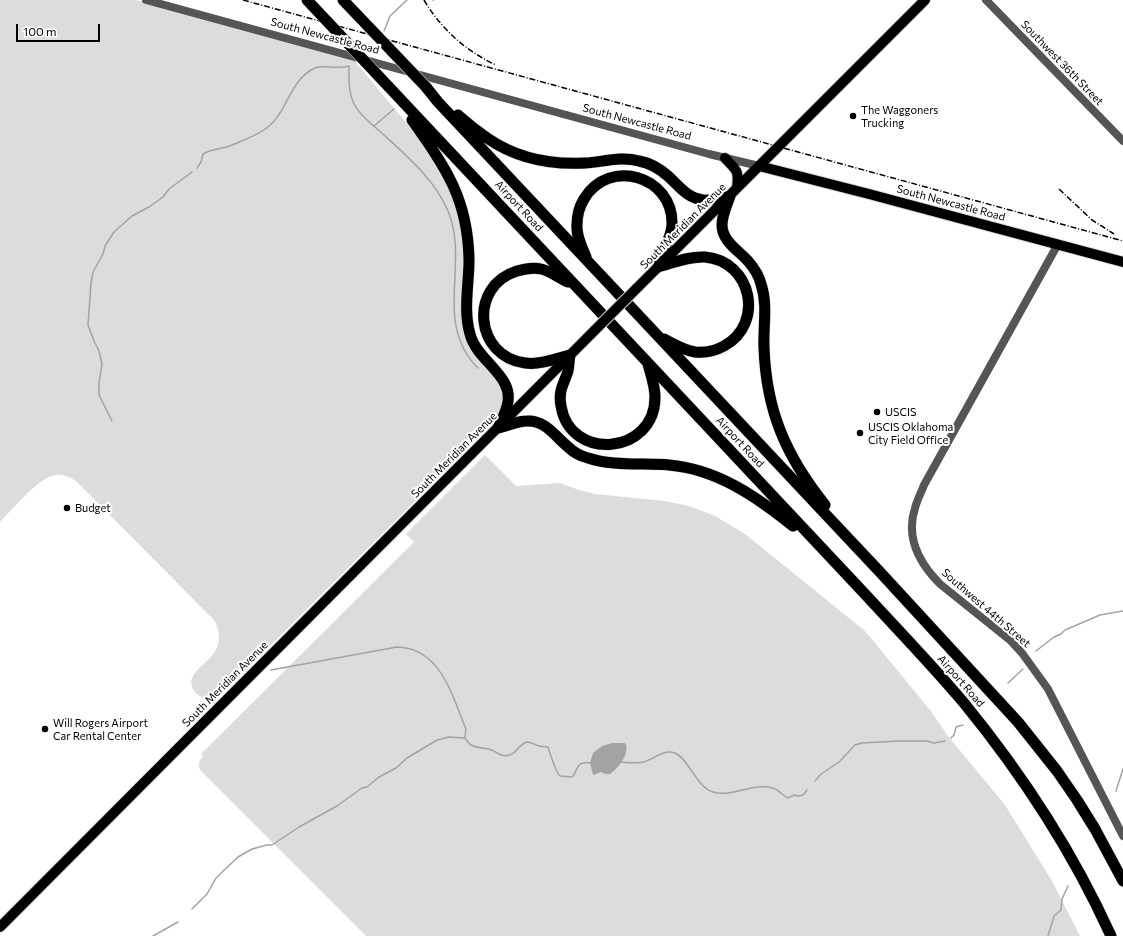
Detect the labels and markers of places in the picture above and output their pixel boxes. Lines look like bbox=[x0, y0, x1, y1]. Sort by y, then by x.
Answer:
place label: The Waggoners Trucking bbox=[861, 103, 938, 129]
marker: The Waggoners Trucking bbox=[848, 111, 858, 121]
place label: USCIS bbox=[885, 405, 917, 419]
marker: USCIS bbox=[872, 407, 882, 417]
place label: USCIS Oklahoma City Field Office bbox=[868, 420, 953, 446]
marker: USCIS Oklahoma City Field Office bbox=[855, 428, 865, 438]
place label: Budget bbox=[75, 501, 111, 515]
marker: Budget bbox=[62, 503, 72, 513]
place label: Will Rogers Airport Car Rental Center bbox=[53, 716, 148, 742]
marker: Will Rogers Airport Car Rental Center bbox=[40, 724, 50, 734]

